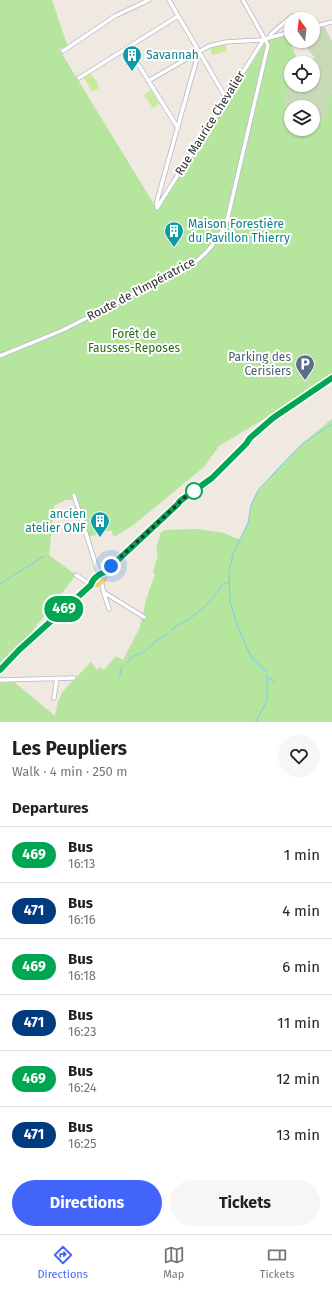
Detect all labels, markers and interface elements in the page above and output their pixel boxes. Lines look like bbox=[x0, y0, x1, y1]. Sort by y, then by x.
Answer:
north arrow bbox=[284, 12, 320, 48]
map controls bbox=[284, 12, 320, 136]
building icon: Savannah bbox=[121, 44, 143, 72]
place label: Savannah bbox=[146, 48, 199, 62]
button: locate bbox=[284, 56, 320, 92]
street label: Rue Maurice Chevalier bbox=[172, 68, 248, 178]
button: layers bbox=[284, 100, 320, 136]
place label: Maison Forestière du Pavillon Thierry bbox=[188, 217, 290, 245]
building icon: Maison Forestière du Pavillon Thierry bbox=[163, 220, 185, 248]
street label: Route de l'Impératrice bbox=[85, 255, 197, 323]
park label: Forêt de Fausses-Reposes bbox=[88, 327, 180, 355]
place label: Parking des Cerisiers bbox=[228, 350, 291, 378]
parking icon: Parking des Cerisiers bbox=[294, 353, 316, 381]
unlabelled marker bbox=[185, 482, 203, 500]
place label: ancien atelier ONF bbox=[25, 507, 86, 535]
building icon: ancien atelier ONF bbox=[89, 510, 111, 538]
your location bbox=[101, 556, 121, 576]
line badge: 469 bbox=[41, 596, 87, 622]
text: 469 bbox=[52, 600, 76, 617]
button: heart bbox=[278, 735, 320, 777]
text: Les Peupliers bbox=[12, 737, 127, 760]
text: Walk · 4 min · 250 m bbox=[12, 764, 127, 779]
text: Departures bbox=[12, 799, 89, 817]
text: Bus bbox=[68, 838, 93, 856]
text: 469 bbox=[22, 846, 46, 863]
text: 1 min bbox=[284, 846, 320, 864]
text: 16:13 bbox=[68, 856, 95, 871]
text: Bus bbox=[68, 894, 93, 912]
text: 471 bbox=[24, 902, 44, 919]
text: 4 min bbox=[282, 902, 320, 920]
text: 16:16 bbox=[68, 912, 96, 927]
text: Bus bbox=[68, 950, 93, 968]
text: 469 bbox=[22, 958, 46, 975]
text: 6 min bbox=[282, 958, 320, 976]
text: 16:18 bbox=[68, 968, 96, 983]
text: Bus bbox=[68, 1006, 93, 1024]
text: 471 bbox=[24, 1014, 44, 1031]
text: 11 min bbox=[277, 1014, 320, 1032]
text: 16:23 bbox=[68, 1024, 97, 1039]
text: Bus bbox=[68, 1062, 93, 1080]
text: 469 bbox=[22, 1070, 46, 1087]
text: 12 min bbox=[276, 1070, 320, 1088]
text: 16:24 bbox=[68, 1080, 97, 1095]
text: Bus bbox=[68, 1118, 93, 1136]
text: 471 bbox=[24, 1126, 44, 1143]
text: 13 min bbox=[276, 1126, 320, 1144]
text: 16:25 bbox=[68, 1136, 97, 1151]
button: Directions bbox=[12, 1180, 162, 1226]
button: Tickets bbox=[170, 1180, 320, 1226]
tab: Directions bbox=[37, 1244, 88, 1281]
tab: Map bbox=[163, 1244, 185, 1281]
tab: Tickets bbox=[260, 1244, 295, 1281]

